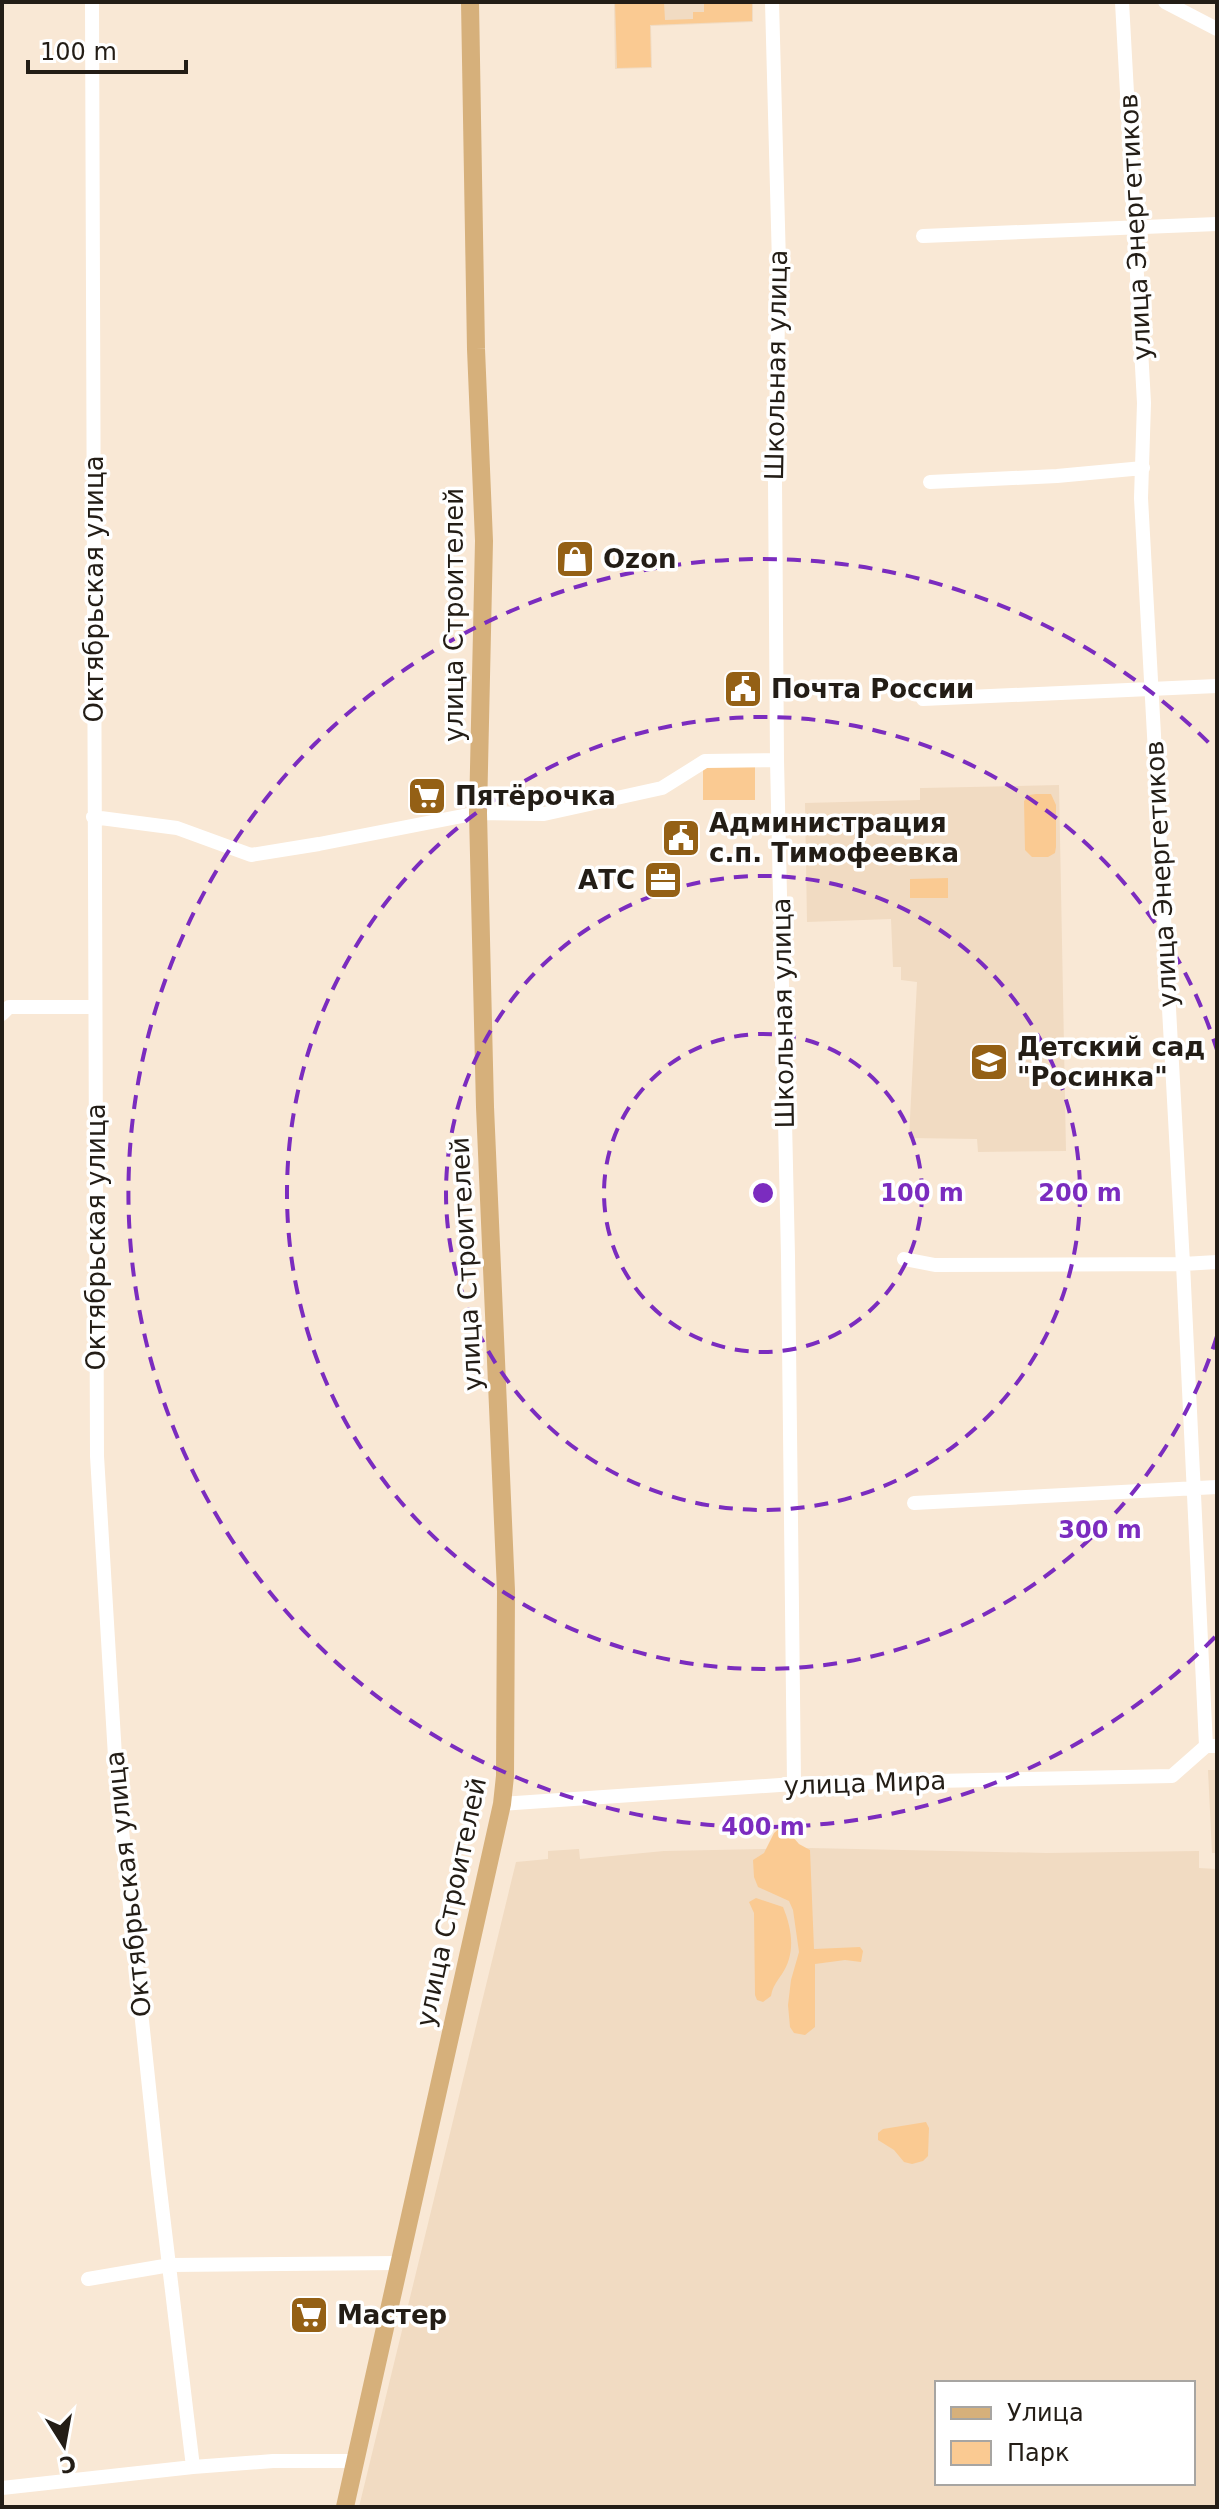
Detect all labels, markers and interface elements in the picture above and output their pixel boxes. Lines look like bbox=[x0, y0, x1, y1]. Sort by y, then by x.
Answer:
scale bar bbox=[28, 24, 186, 74]
text: 100 m bbox=[40, 38, 117, 66]
street label: улица Энергетиков bbox=[1113, 93, 1157, 361]
street label: Школьная улица bbox=[759, 249, 793, 481]
street label: Октябрьская улица bbox=[79, 455, 109, 723]
street label: улица Строителей bbox=[439, 488, 469, 742]
shop icon: Ozon bbox=[554, 538, 596, 580]
place label: Ozon bbox=[603, 544, 677, 574]
public building icon: Почта России bbox=[722, 668, 764, 710]
place label: Почта России bbox=[771, 674, 974, 704]
street label: улица Энергетиков bbox=[1139, 740, 1183, 1008]
supermarket icon: Пятёрочка bbox=[406, 775, 448, 817]
place label: Пятёрочка bbox=[455, 781, 616, 811]
place label: Администрация с.п. Тимофеевка bbox=[709, 808, 959, 868]
public building icon: Администрация с.п. Тимофеевка bbox=[660, 817, 702, 859]
office icon: АТС bbox=[642, 859, 684, 901]
place label: АТС bbox=[578, 865, 635, 895]
street label: Школьная улица bbox=[766, 897, 800, 1129]
place label: Детский сад "Росинка" bbox=[1017, 1032, 1205, 1092]
school or university icon: Детский сад "Росинка" bbox=[968, 1041, 1010, 1083]
street label: Октябрьская улица bbox=[81, 1103, 111, 1371]
street label: улица Строителей bbox=[444, 1136, 488, 1392]
centre of rings bbox=[749, 1179, 777, 1207]
text: 100 m bbox=[880, 1179, 964, 1207]
text: 200 m bbox=[1038, 1179, 1122, 1207]
text: 300 m bbox=[1058, 1516, 1142, 1544]
street label: Октябрьская улица bbox=[99, 1750, 157, 2018]
street label: улица Мира bbox=[783, 1765, 947, 1801]
street label: улица Строителей bbox=[410, 1775, 492, 2029]
text: 400 m bbox=[721, 1813, 805, 1841]
supermarket icon: Мастер bbox=[288, 2294, 330, 2336]
place label: Мастер bbox=[337, 2300, 447, 2330]
legend bbox=[935, 2381, 1195, 2485]
text: Улица bbox=[1007, 2399, 1084, 2427]
north arrow bbox=[24, 2405, 104, 2485]
text: Парк bbox=[1007, 2439, 1069, 2467]
text: С bbox=[57, 2450, 78, 2478]

